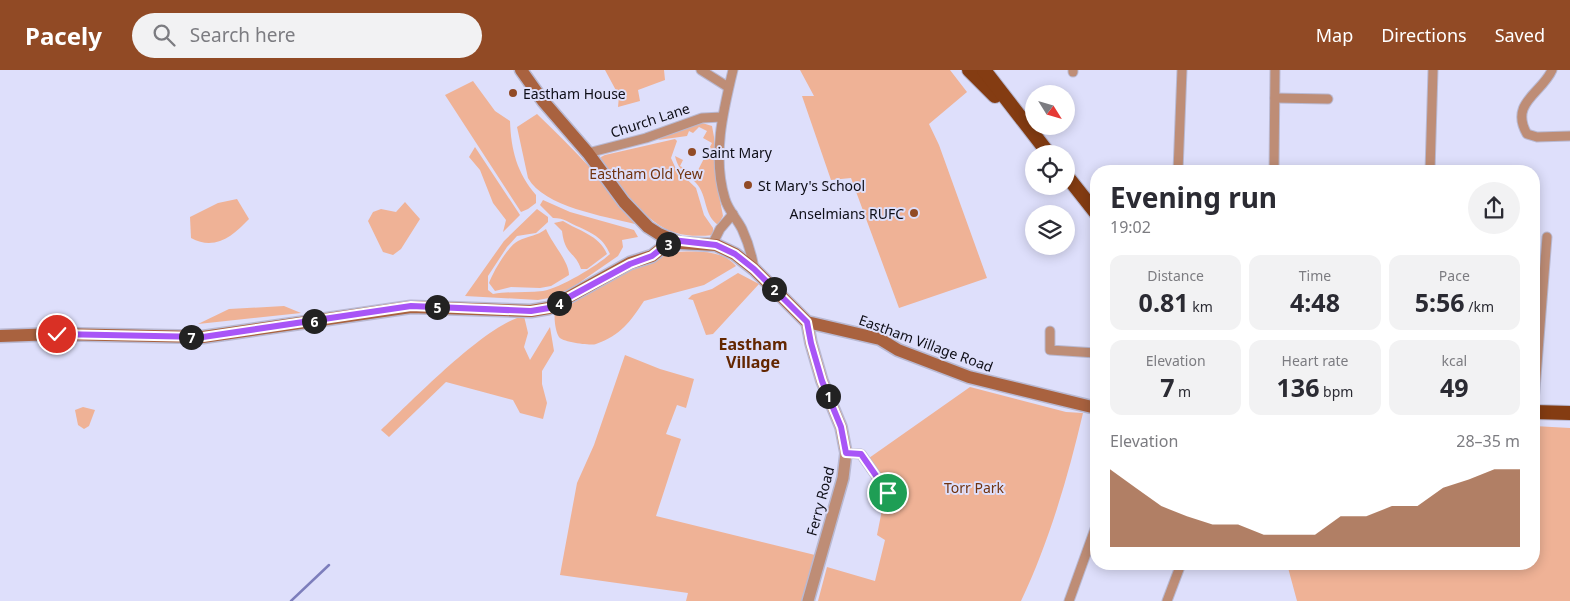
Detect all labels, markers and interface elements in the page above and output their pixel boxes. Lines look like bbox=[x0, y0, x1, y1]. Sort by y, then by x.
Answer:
search box bbox=[132, 13, 482, 58]
text: Pacely bbox=[25, 19, 102, 52]
icon: search bbox=[150, 21, 178, 49]
text: Search here bbox=[190, 22, 296, 48]
text: Map bbox=[1316, 23, 1353, 47]
text: Directions bbox=[1381, 23, 1467, 47]
text: Saved bbox=[1495, 23, 1545, 47]
place label: Eastham House bbox=[523, 84, 626, 103]
north arrow bbox=[1025, 85, 1075, 135]
map controls bbox=[1025, 85, 1075, 255]
marker: Eastham House bbox=[507, 87, 519, 99]
street label: Church Lane bbox=[608, 98, 692, 142]
place label: Saint Mary bbox=[702, 143, 773, 162]
button: locate bbox=[1025, 145, 1075, 195]
marker: Saint Mary bbox=[686, 146, 698, 158]
park label: Eastham Old Yew bbox=[589, 164, 703, 183]
place label: St Mary's School bbox=[758, 176, 865, 195]
text: Evening run bbox=[1110, 178, 1277, 216]
marker: St Mary's School bbox=[742, 179, 754, 191]
button: share bbox=[1468, 182, 1520, 234]
place label: Anselmians RUFC bbox=[790, 204, 904, 223]
button: layers bbox=[1025, 205, 1075, 255]
marker: Anselmians RUFC bbox=[908, 207, 920, 219]
text: 19:02 bbox=[1110, 216, 1151, 238]
pin: 3 bbox=[656, 232, 680, 256]
text: 3 bbox=[664, 235, 673, 254]
text: Distance bbox=[1147, 266, 1204, 285]
text: Time bbox=[1299, 266, 1331, 285]
text: Pace bbox=[1439, 266, 1470, 285]
pin: 2 bbox=[762, 276, 786, 302]
text: 2 bbox=[770, 280, 779, 299]
text: 0.81 bbox=[1139, 285, 1189, 319]
text: 4:48 bbox=[1290, 285, 1340, 319]
text: 5:56 bbox=[1415, 285, 1465, 319]
pin: 4 bbox=[546, 290, 572, 316]
pin: 5 bbox=[424, 294, 450, 320]
text: 4 bbox=[555, 294, 564, 313]
text: km bbox=[1189, 297, 1213, 316]
text: /km bbox=[1465, 297, 1494, 316]
text: 5 bbox=[433, 298, 442, 317]
pin: 6 bbox=[302, 308, 326, 334]
street label: Eastham Village Road bbox=[856, 310, 996, 376]
text: 6 bbox=[310, 312, 319, 331]
pin bbox=[36, 313, 78, 355]
icon: check bbox=[43, 320, 71, 348]
pin: 7 bbox=[178, 324, 204, 350]
text: 7 bbox=[187, 328, 196, 347]
district label: Eastham Village bbox=[718, 333, 788, 373]
text: Elevation bbox=[1146, 351, 1206, 370]
text: Heart rate bbox=[1282, 351, 1348, 370]
text: kcal bbox=[1441, 351, 1467, 370]
text: 7 bbox=[1160, 370, 1174, 404]
text: 136 bbox=[1277, 370, 1319, 404]
text: 49 bbox=[1440, 370, 1469, 404]
text: m bbox=[1174, 382, 1191, 401]
text: bpm bbox=[1319, 382, 1353, 401]
pin: 1 bbox=[816, 384, 840, 408]
text: 1 bbox=[824, 387, 833, 406]
text: Elevation bbox=[1110, 430, 1178, 452]
text: 28–35 m bbox=[1456, 430, 1520, 452]
street label: Ferry Road bbox=[802, 464, 838, 538]
pin bbox=[867, 472, 909, 514]
park label: Torr Park bbox=[944, 478, 1005, 497]
icon: arrive bbox=[874, 479, 902, 507]

